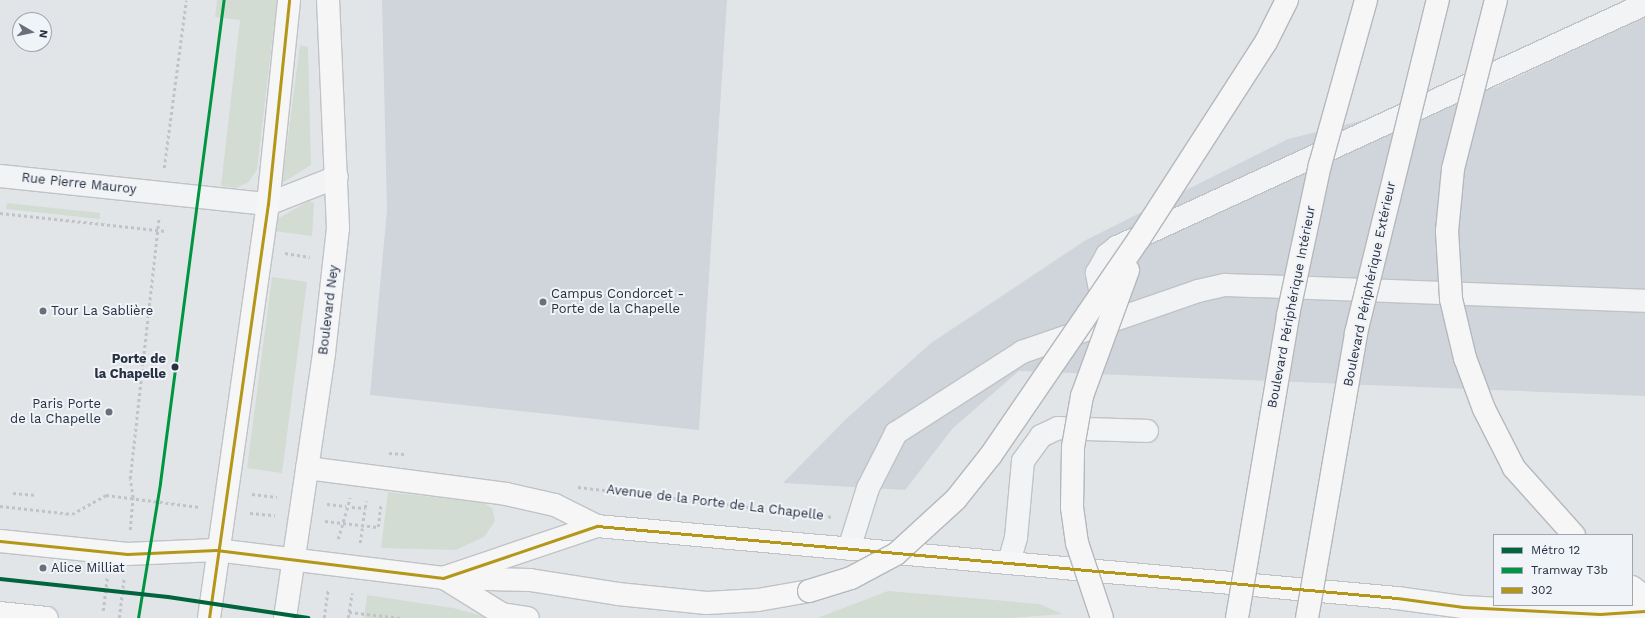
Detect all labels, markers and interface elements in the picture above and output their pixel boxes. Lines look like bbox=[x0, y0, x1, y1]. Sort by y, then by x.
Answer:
north arrow bbox=[12, 12, 52, 52]
text: N bbox=[36, 29, 50, 39]
street label: Rue Pierre Mauroy bbox=[21, 170, 137, 198]
street label: Boulevard Périphérique Extérieur bbox=[1341, 180, 1399, 388]
street label: Boulevard Périphérique Intérieur bbox=[1265, 204, 1319, 410]
street label: Boulevard Ney bbox=[316, 264, 342, 356]
place label: Campus Condorcet - Porte de la Chapelle bbox=[551, 287, 684, 318]
marker: Campus Condorcet - Porte de la Chapelle bbox=[538, 297, 548, 307]
place label: Tour La Sablière bbox=[51, 303, 154, 319]
marker: Tour La Sablière bbox=[38, 306, 48, 316]
place label: Porte de la Chapelle bbox=[94, 352, 166, 383]
marker: Porte de la Chapelle bbox=[169, 361, 181, 373]
place label: Paris Porte de la Chapelle bbox=[10, 397, 101, 428]
marker: Paris Porte de la Chapelle bbox=[104, 407, 114, 417]
street label: Avenue de la Porte de La Chapelle bbox=[605, 482, 825, 524]
legend bbox=[1493, 534, 1633, 606]
text: Métro 12 bbox=[1531, 543, 1580, 557]
place label: Alice Milliat bbox=[51, 560, 125, 576]
marker: Alice Milliat bbox=[38, 563, 48, 573]
text: Tramway T3b bbox=[1531, 563, 1608, 577]
text: 302 bbox=[1531, 583, 1552, 597]

